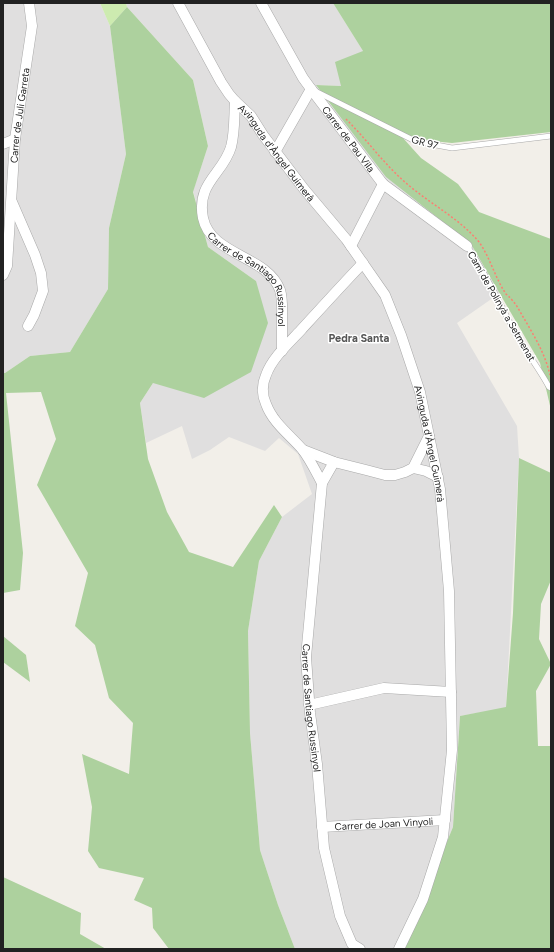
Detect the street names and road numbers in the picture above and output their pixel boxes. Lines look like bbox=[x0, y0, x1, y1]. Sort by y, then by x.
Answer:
street label: Carrer de Juli Garreta bbox=[8, 67, 33, 163]
street label: Avinguda d'Àngel Guimerà bbox=[235, 101, 317, 204]
street label: Carrer de Pau Vila bbox=[319, 103, 378, 175]
street label: GR 97 bbox=[410, 133, 440, 152]
street label: Carrer de Santiago Russinyol bbox=[204, 229, 288, 326]
street label: Camí de Polinyà a Setmenat bbox=[465, 249, 539, 364]
street label: Avinguda d'Àngel Guimerà bbox=[411, 383, 447, 503]
street label: Carrer de Santiago Russinyol bbox=[299, 643, 324, 772]
street label: Carrer de Joan Vinyoli bbox=[334, 815, 434, 833]

